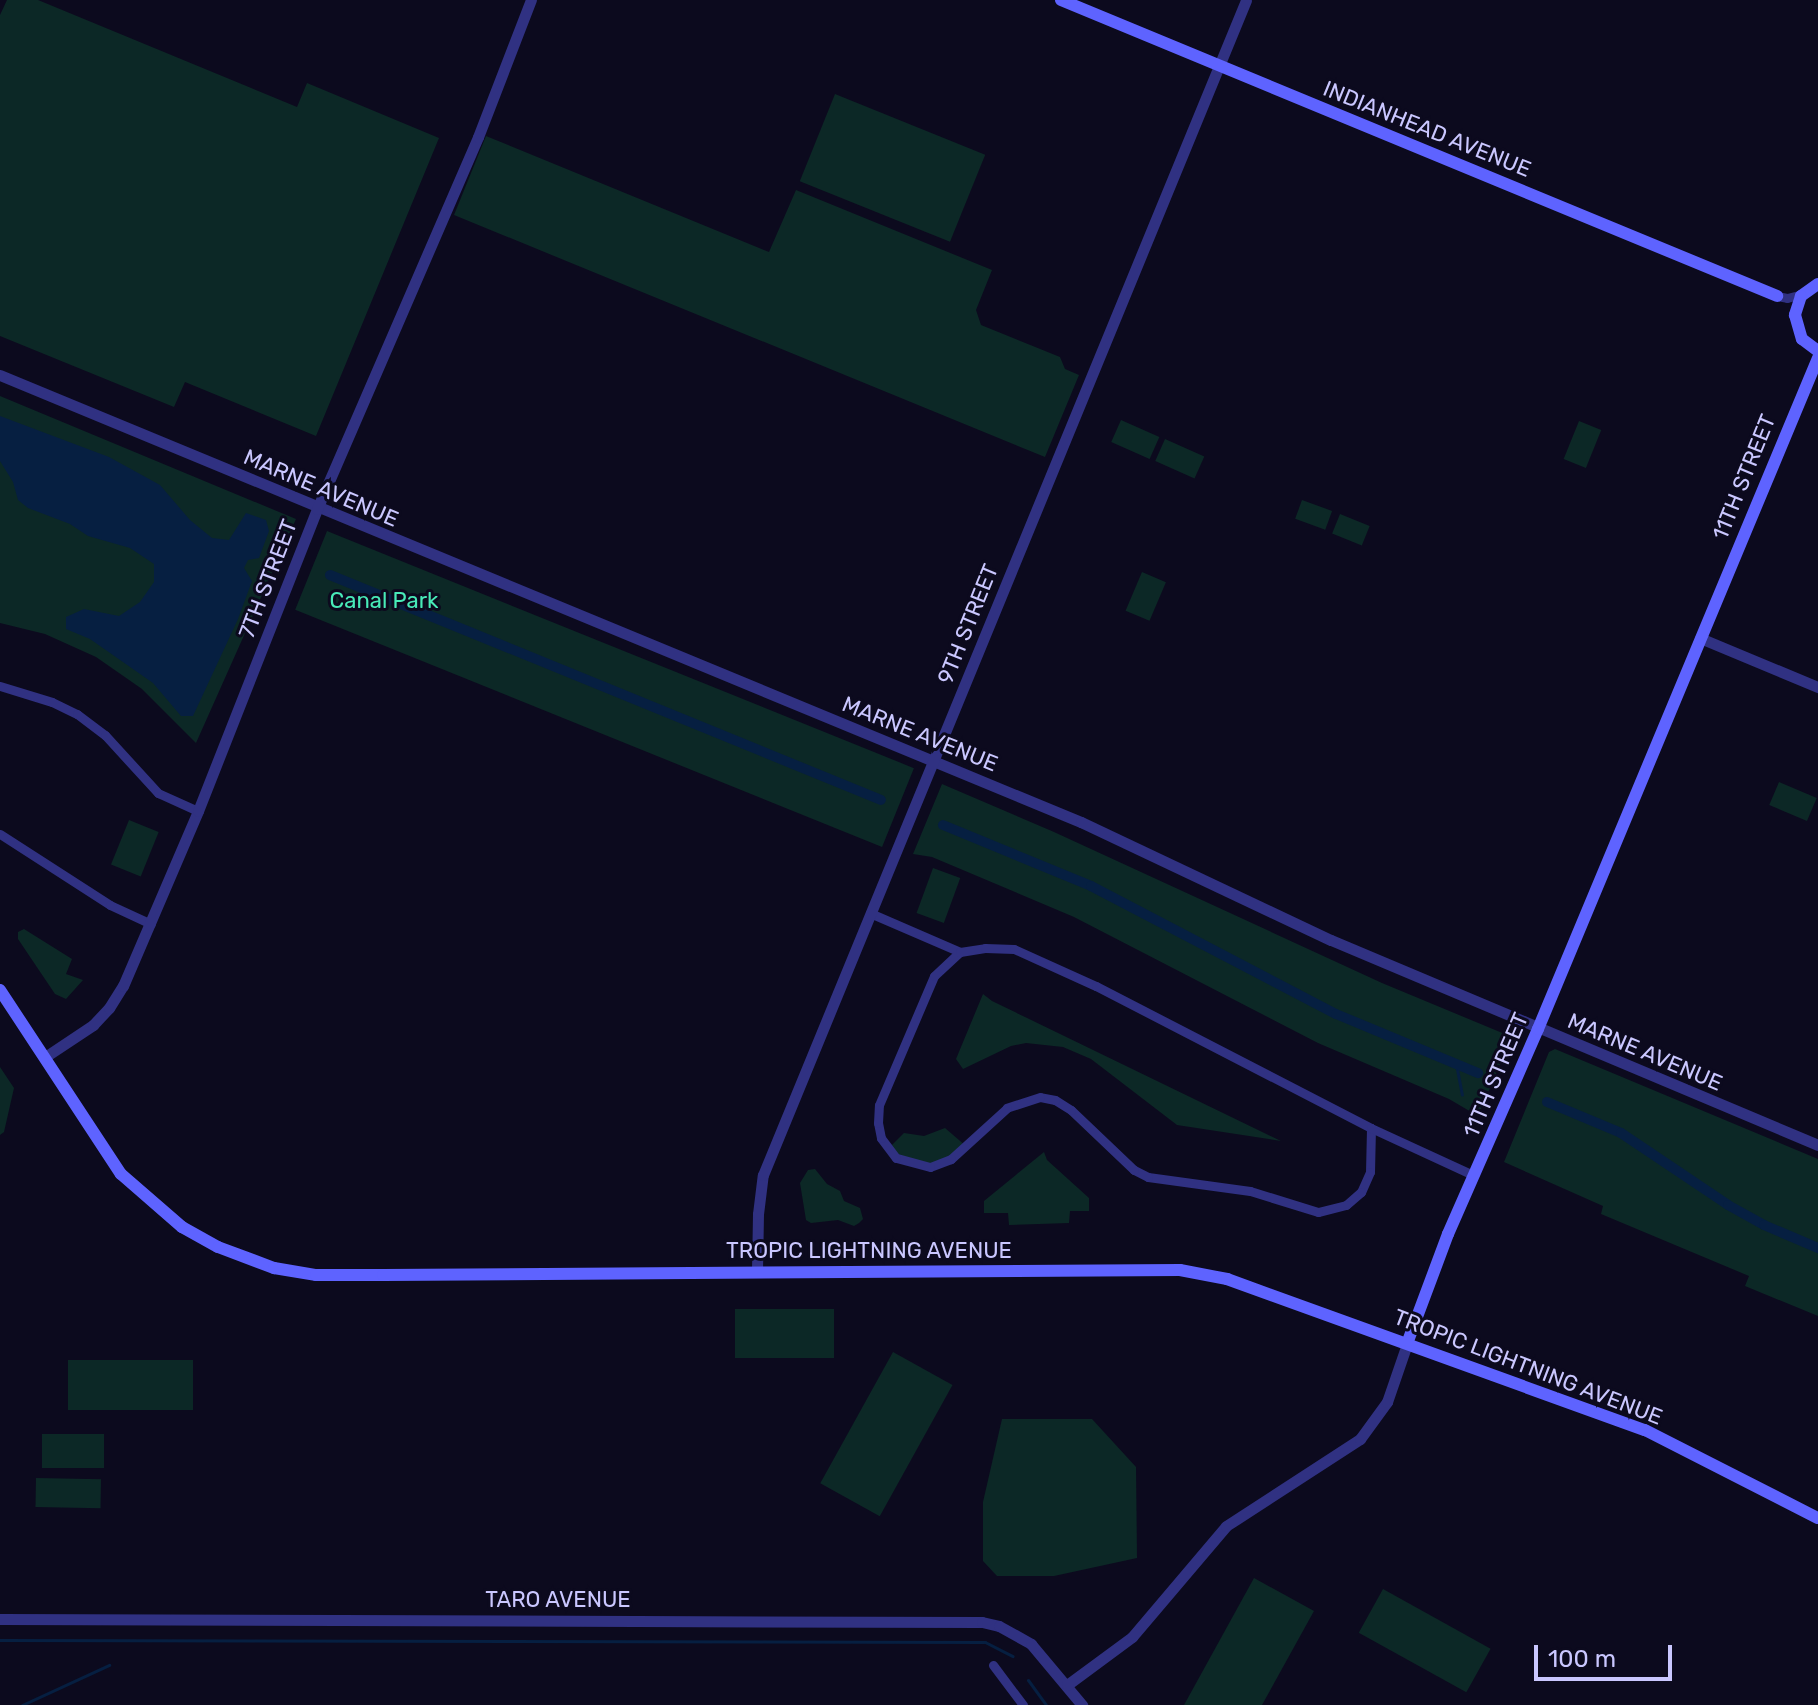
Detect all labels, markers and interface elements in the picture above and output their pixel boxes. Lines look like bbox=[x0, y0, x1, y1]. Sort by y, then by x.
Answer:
street label: INDIANHEAD AVENUE bbox=[1319, 75, 1535, 183]
street label: 11TH STREET bbox=[1707, 411, 1781, 543]
street label: MARNE AVENUE bbox=[239, 443, 403, 533]
street label: 7TH STREET bbox=[233, 516, 303, 642]
street label: 9TH STREET bbox=[932, 560, 1004, 688]
park label: Canal Park bbox=[330, 588, 438, 614]
street label: MARNE AVENUE bbox=[838, 691, 1002, 777]
street label: MARNE AVENUE bbox=[1563, 1007, 1727, 1097]
street label: 11TH STREET bbox=[1458, 1009, 1534, 1141]
street label: TROPIC LIGHTNING AVENUE bbox=[726, 1238, 1012, 1264]
street label: TROPIC LIGHTNING AVENUE bbox=[1390, 1303, 1666, 1431]
street label: TARO AVENUE bbox=[485, 1587, 631, 1613]
scale bar bbox=[1538, 1629, 1676, 1679]
text: 100 m bbox=[1548, 1645, 1616, 1673]

